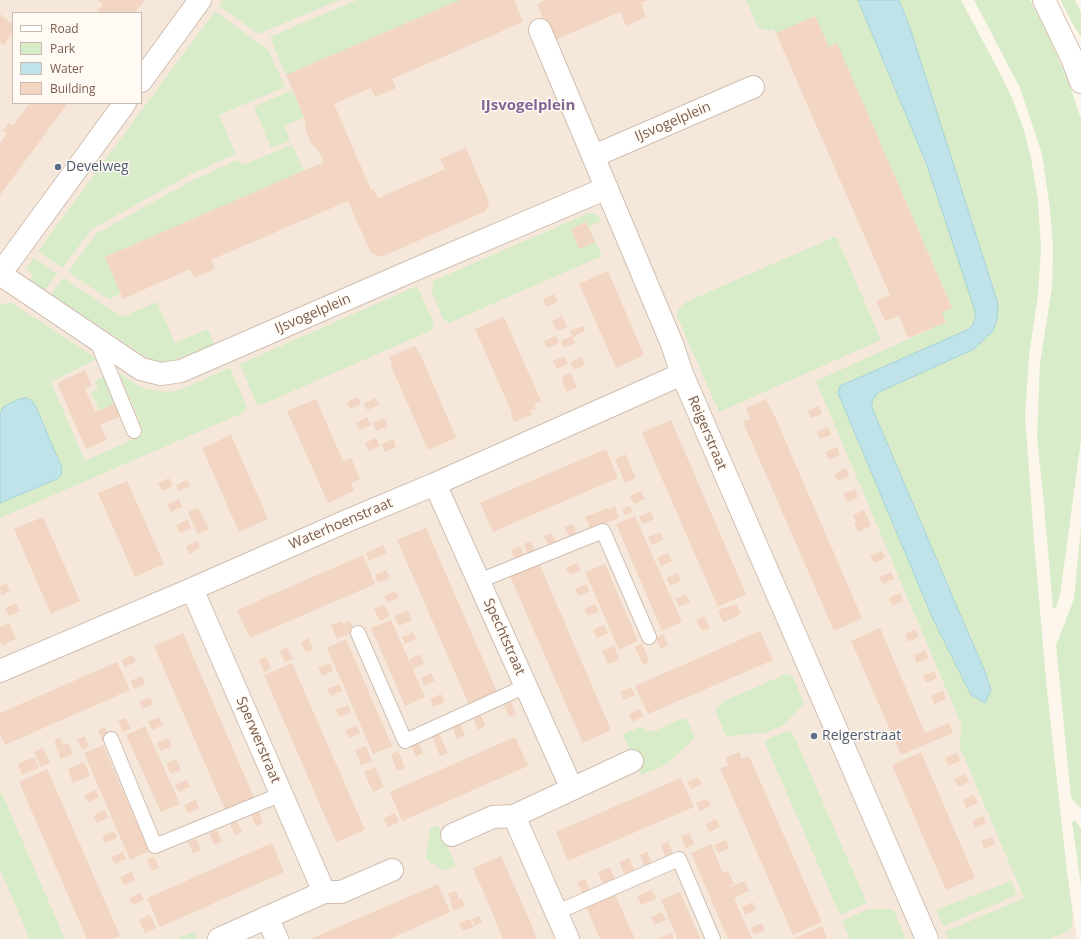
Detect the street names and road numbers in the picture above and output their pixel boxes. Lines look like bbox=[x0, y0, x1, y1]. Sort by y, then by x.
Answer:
street label: IJsvogelplein bbox=[633, 98, 713, 146]
street label: IJsvogelplein bbox=[273, 290, 353, 338]
street label: Reigerstraat bbox=[684, 393, 730, 473]
street label: Waterhoenstraat bbox=[287, 495, 395, 553]
street label: Spechtstraat bbox=[480, 596, 528, 678]
street label: Sperwerstraat bbox=[232, 694, 284, 786]

